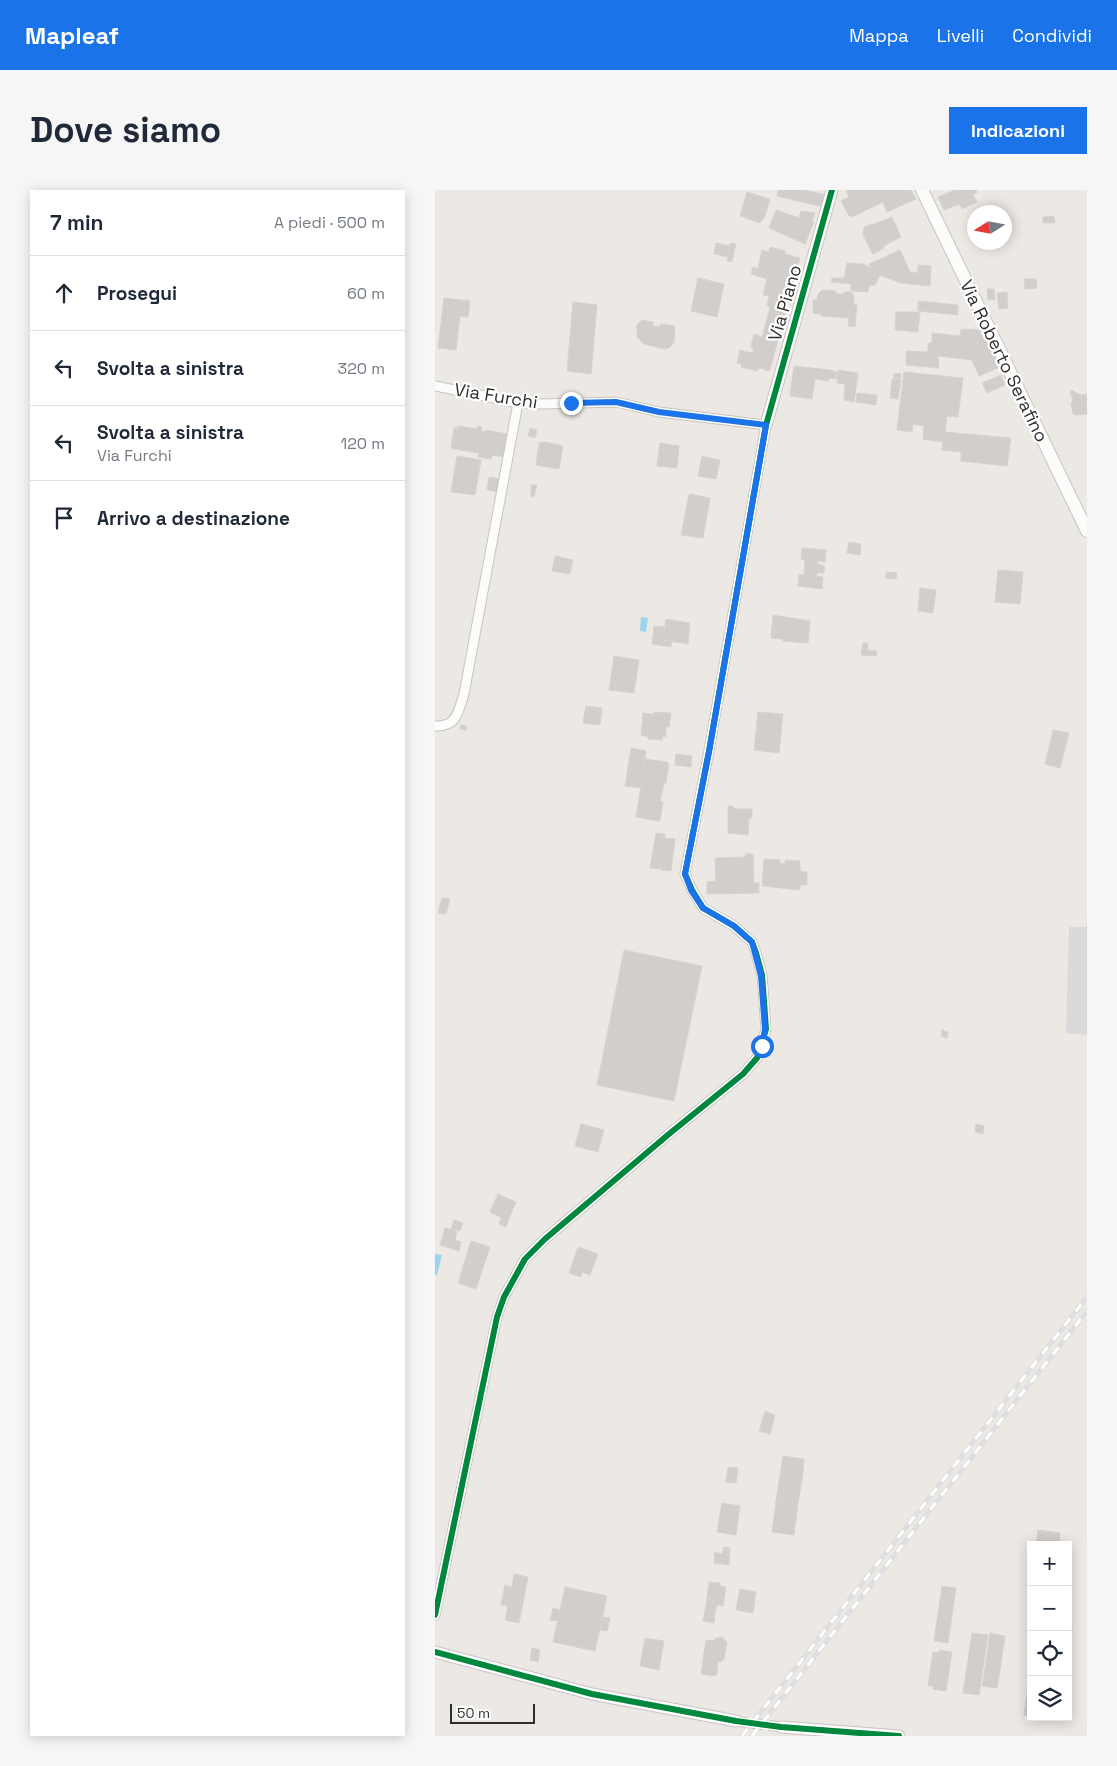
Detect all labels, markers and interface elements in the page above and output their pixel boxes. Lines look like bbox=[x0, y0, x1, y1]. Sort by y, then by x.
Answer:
text: Mapleaf bbox=[25, 20, 119, 51]
text: Mappa bbox=[849, 24, 909, 47]
text: Livelli bbox=[937, 24, 984, 47]
text: Condividi bbox=[1012, 24, 1092, 47]
button: Indicazioni bbox=[949, 107, 1087, 154]
text: Dove siamo bbox=[30, 108, 221, 152]
north arrow bbox=[967, 205, 1012, 250]
text: 7 min bbox=[50, 209, 103, 236]
text: A piedi · 500 m bbox=[274, 212, 385, 233]
street label: Via Piano bbox=[763, 262, 806, 344]
street label: Via Roberto Serafino bbox=[955, 276, 1054, 446]
icon: ahead bbox=[50, 279, 78, 307]
text: Prosegui bbox=[97, 281, 177, 306]
text: 60 m bbox=[347, 283, 385, 304]
icon: left bbox=[50, 354, 78, 382]
text: Svolta a sinistra bbox=[97, 356, 244, 381]
text: 320 m bbox=[338, 358, 385, 379]
street label: Via Furchi bbox=[453, 378, 539, 413]
route end bbox=[560, 392, 583, 415]
text: Svolta a sinistra bbox=[97, 420, 244, 445]
icon: left bbox=[50, 429, 78, 457]
text: 120 m bbox=[341, 433, 385, 454]
text: Via Furchi bbox=[97, 445, 172, 466]
icon: arrive bbox=[50, 504, 78, 532]
text: Arrivo a destinazione bbox=[97, 506, 290, 531]
route start bbox=[751, 1035, 774, 1058]
map controls bbox=[1027, 1541, 1072, 1721]
button: + bbox=[1027, 1541, 1072, 1586]
button: − bbox=[1027, 1586, 1072, 1631]
button: locate bbox=[1027, 1631, 1072, 1676]
button: layers bbox=[1027, 1676, 1072, 1721]
scale bar bbox=[450, 1701, 535, 1724]
text: 50 m bbox=[457, 1704, 490, 1722]

